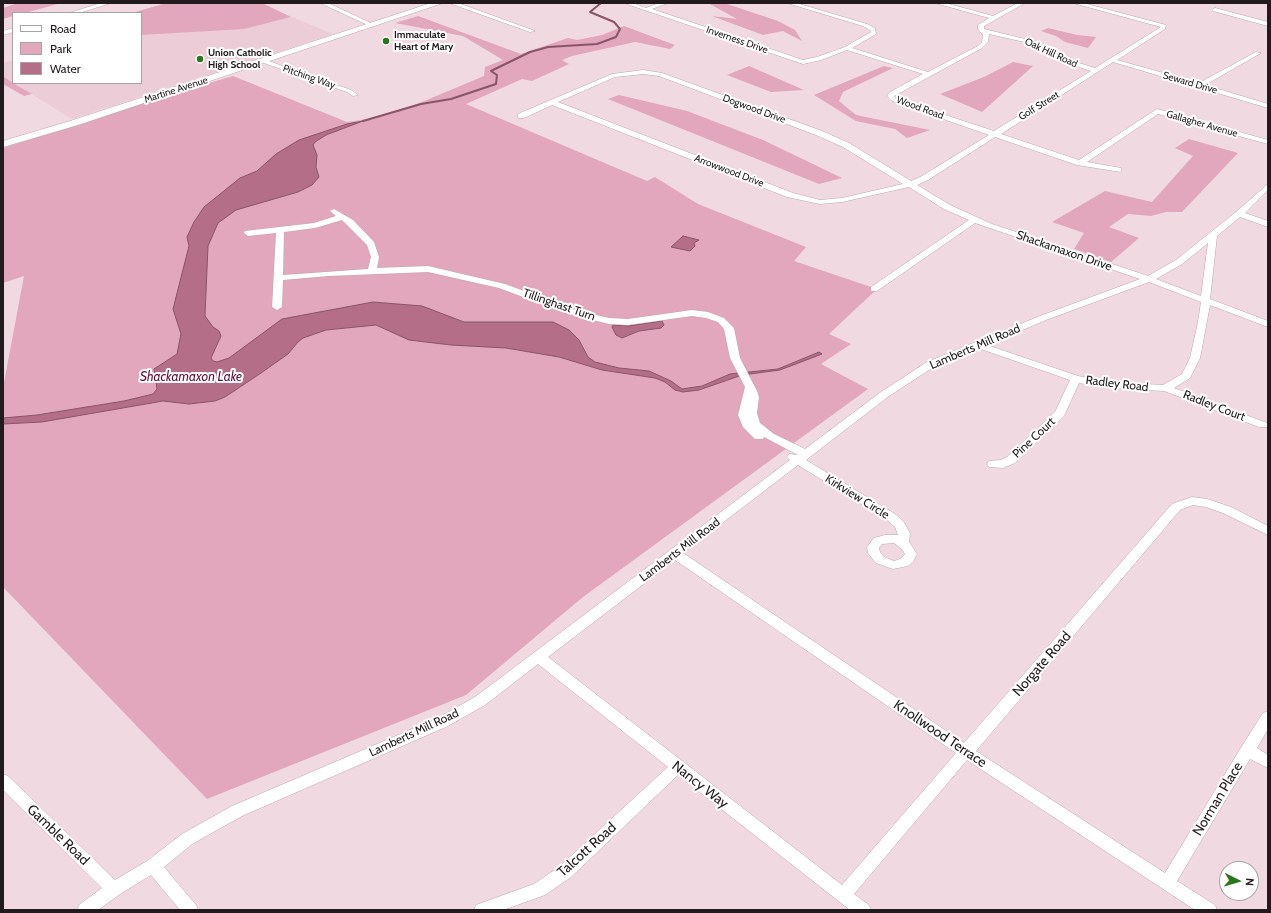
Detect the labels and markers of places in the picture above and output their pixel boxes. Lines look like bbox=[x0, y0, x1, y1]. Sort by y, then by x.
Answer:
place label: Immaculate Heart of Mary bbox=[394, 29, 453, 52]
marker: Immaculate Heart of Mary bbox=[381, 36, 391, 46]
place label: Union Catholic High School bbox=[208, 47, 272, 70]
marker: Union Catholic High School bbox=[195, 54, 205, 64]

